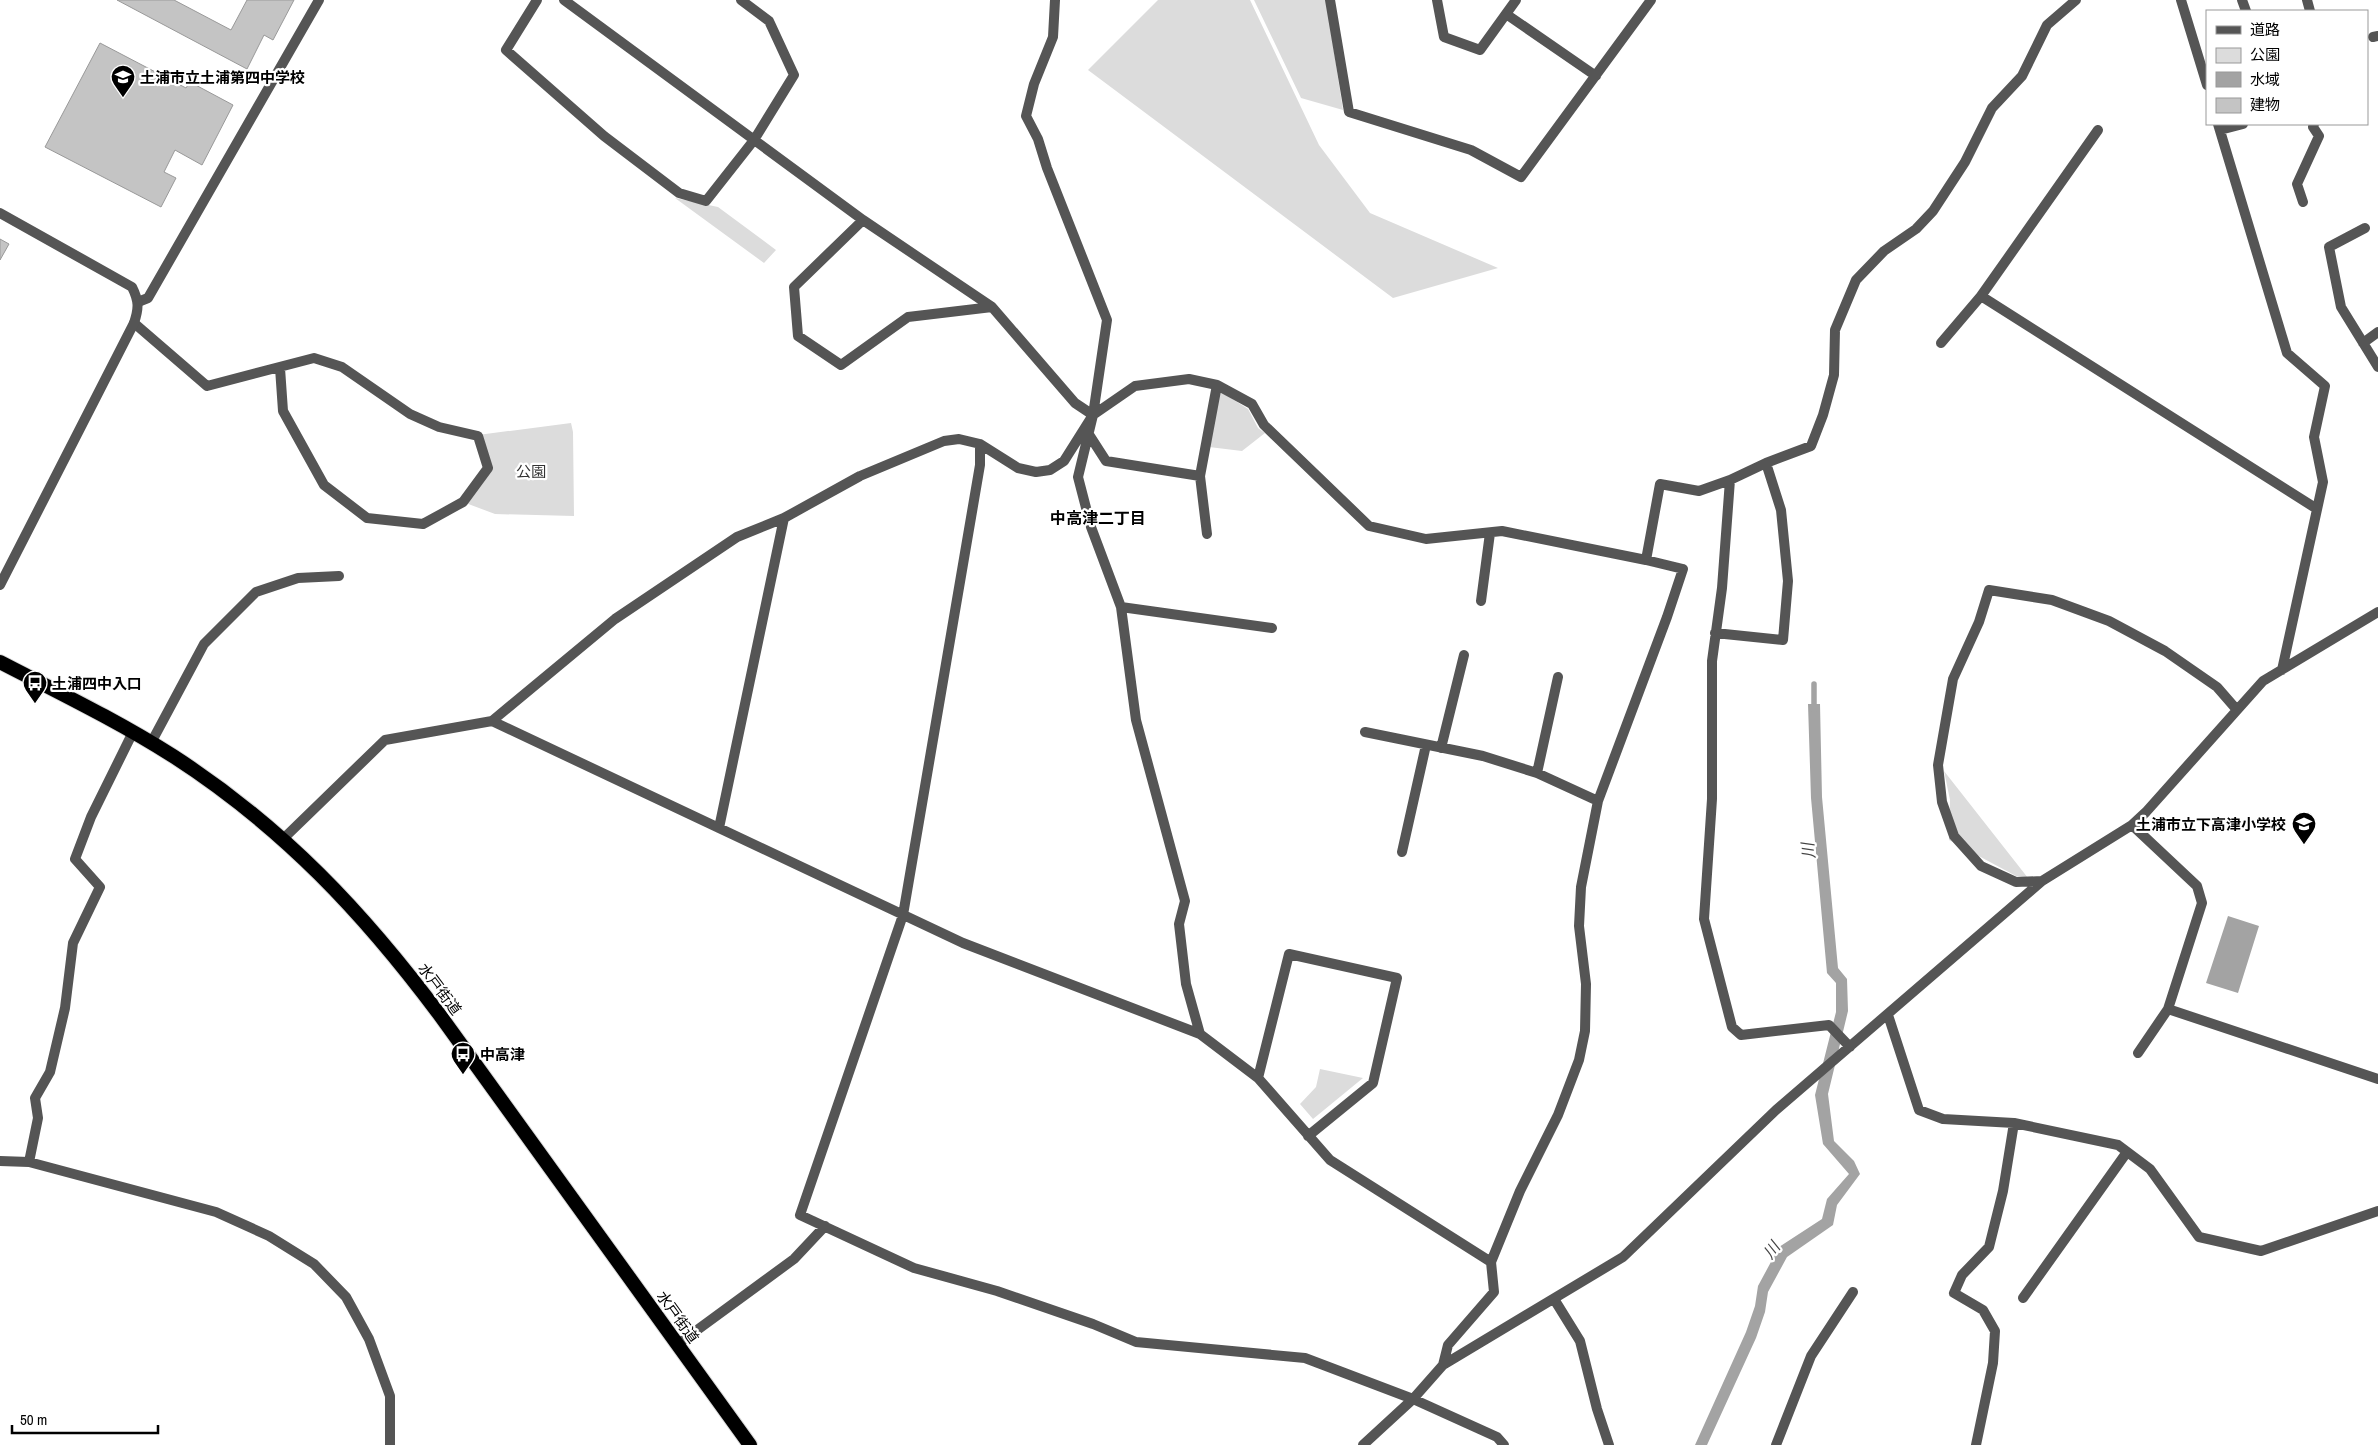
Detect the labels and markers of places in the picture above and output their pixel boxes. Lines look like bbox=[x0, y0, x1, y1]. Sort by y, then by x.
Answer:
school or university icon: 土浦市立土浦第四中学校 bbox=[110, 64, 136, 98]
place label: 土浦市立土浦第四中学校 bbox=[140, 67, 305, 88]
bus stop icon: 土浦四中入口 bbox=[22, 670, 48, 704]
place label: 土浦四中入口 bbox=[52, 673, 142, 694]
school or university icon: 土浦市立下高津小学校 bbox=[2291, 811, 2317, 845]
place label: 土浦市立下高津小学校 bbox=[2136, 814, 2286, 835]
bus stop icon: 中高津 bbox=[450, 1041, 476, 1075]
place label: 中高津 bbox=[480, 1044, 525, 1065]

